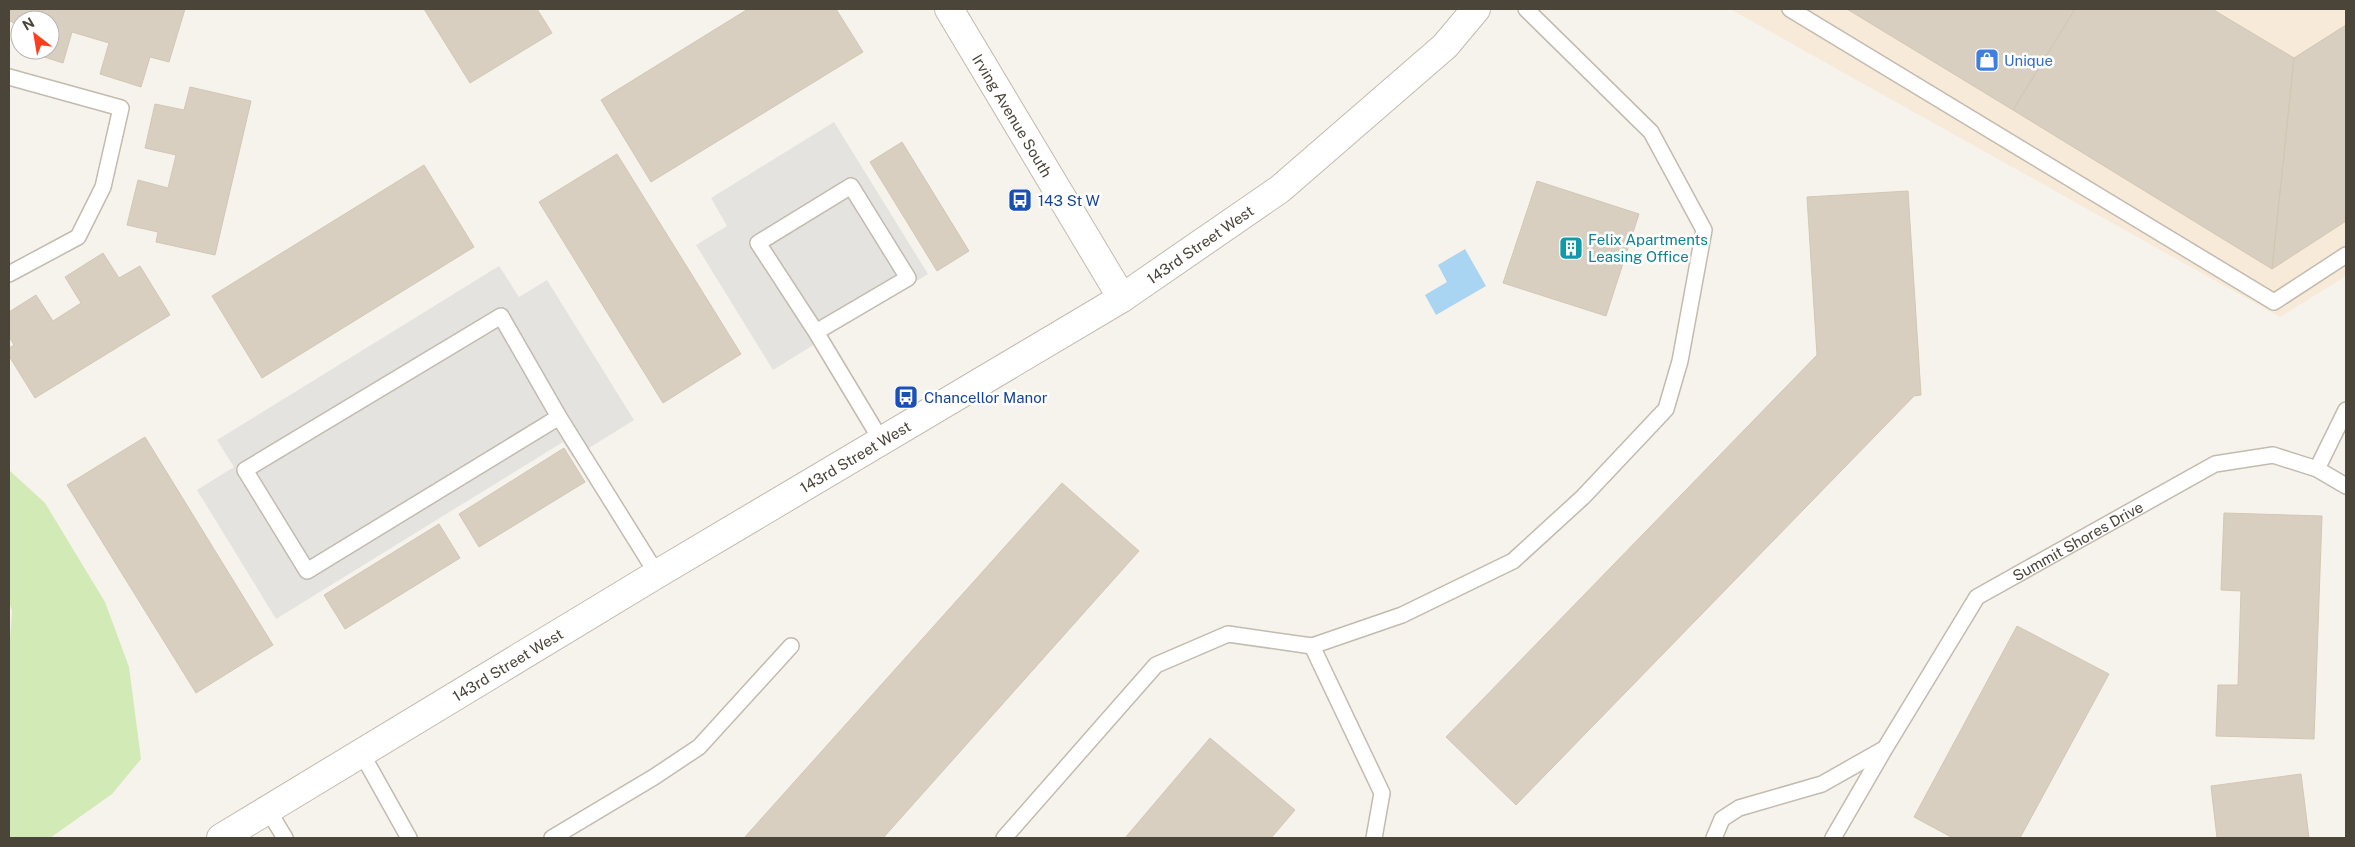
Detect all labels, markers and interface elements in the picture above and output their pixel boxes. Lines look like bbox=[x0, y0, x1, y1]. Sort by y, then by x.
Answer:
north arrow bbox=[10, 10, 60, 60]
text: N bbox=[19, 14, 37, 34]
shop icon: Unique bbox=[1974, 47, 2000, 73]
street label: Irving Avenue South bbox=[969, 51, 1056, 180]
place label: Unique bbox=[2004, 52, 2053, 69]
bus stop icon: 143 St W bbox=[1007, 187, 1033, 213]
place label: 143 St W bbox=[1038, 192, 1100, 209]
street label: 143rd Street West bbox=[1143, 201, 1257, 287]
place label: Felix Apartments Leasing Office bbox=[1588, 231, 1708, 265]
building icon: Felix Apartments Leasing Office bbox=[1558, 235, 1584, 261]
bus stop icon: Chancellor Manor bbox=[893, 384, 919, 410]
place label: Chancellor Manor bbox=[924, 389, 1048, 406]
street label: 143rd Street West bbox=[797, 417, 914, 496]
street label: Summit Shores Drive bbox=[2009, 498, 2146, 584]
street label: 143rd Street West bbox=[449, 625, 566, 704]

